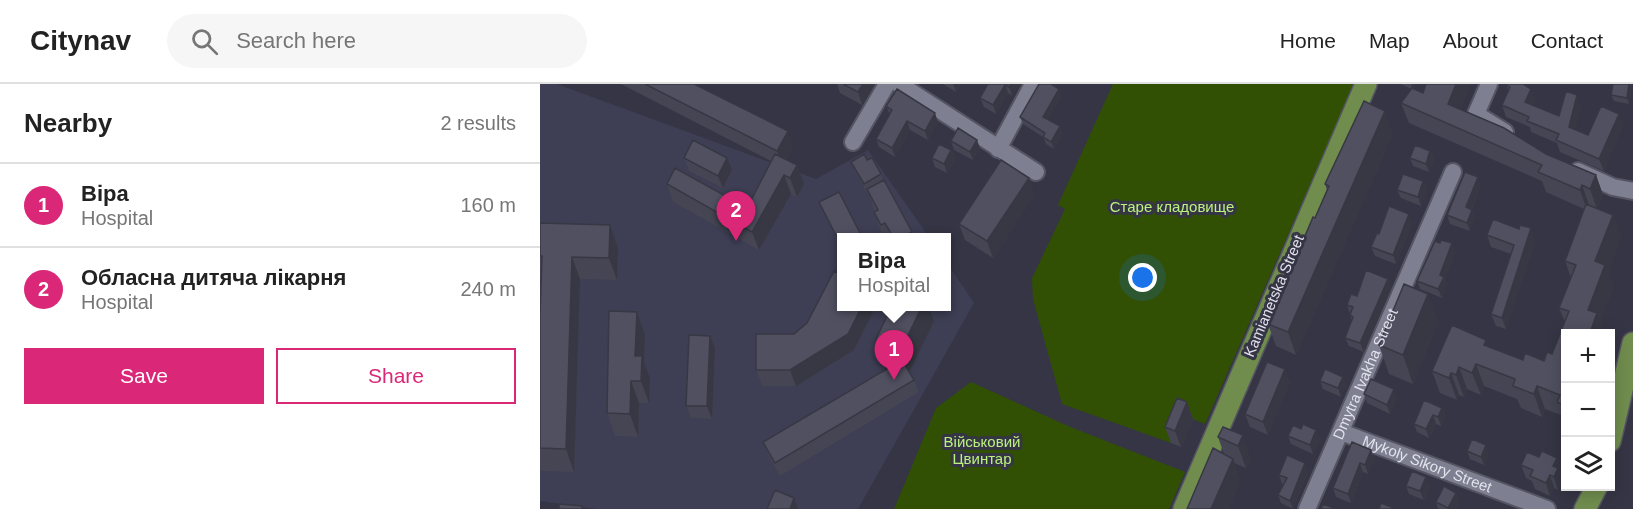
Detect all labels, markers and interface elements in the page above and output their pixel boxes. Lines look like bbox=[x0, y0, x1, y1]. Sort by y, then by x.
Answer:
search box bbox=[167, 14, 587, 68]
text: Citynav bbox=[30, 25, 131, 56]
icon: search bbox=[188, 25, 221, 58]
text: Search here bbox=[236, 28, 356, 53]
text: Home bbox=[1280, 29, 1336, 52]
text: Map bbox=[1369, 29, 1410, 52]
text: About bbox=[1443, 29, 1498, 52]
text: Contact bbox=[1531, 29, 1603, 52]
text: Nearby bbox=[24, 108, 112, 138]
text: 2 results bbox=[440, 112, 516, 134]
text: Віра bbox=[81, 181, 129, 206]
pin: 2 bbox=[716, 192, 756, 241]
text: 1 bbox=[38, 194, 49, 216]
text: 160 m bbox=[460, 194, 516, 216]
park label: Старе кладовище bbox=[1110, 198, 1234, 215]
text: Hospital bbox=[81, 207, 153, 229]
street label: Kamianetska Street bbox=[1240, 231, 1307, 359]
popup bbox=[837, 233, 951, 311]
text: Віра bbox=[858, 248, 906, 273]
your location bbox=[1128, 263, 1157, 292]
text: Обласна дитяча лікарня bbox=[81, 265, 346, 290]
text: Hospital bbox=[858, 274, 930, 296]
text: 2 bbox=[38, 278, 49, 300]
text: 240 m bbox=[460, 278, 516, 300]
text: Hospital bbox=[81, 291, 153, 313]
street label: Dmytra Ivakha Street bbox=[1329, 305, 1401, 442]
map controls bbox=[1561, 329, 1615, 491]
button: + bbox=[1561, 329, 1615, 383]
pin: 1 bbox=[874, 330, 914, 380]
button: Save bbox=[24, 348, 264, 404]
button: Share bbox=[276, 348, 516, 404]
button: − bbox=[1561, 383, 1615, 437]
street label: Mykoly Sikory Street bbox=[1360, 432, 1495, 496]
park label: Військовий Цвинтар bbox=[944, 433, 1020, 467]
button: layers bbox=[1561, 437, 1615, 491]

